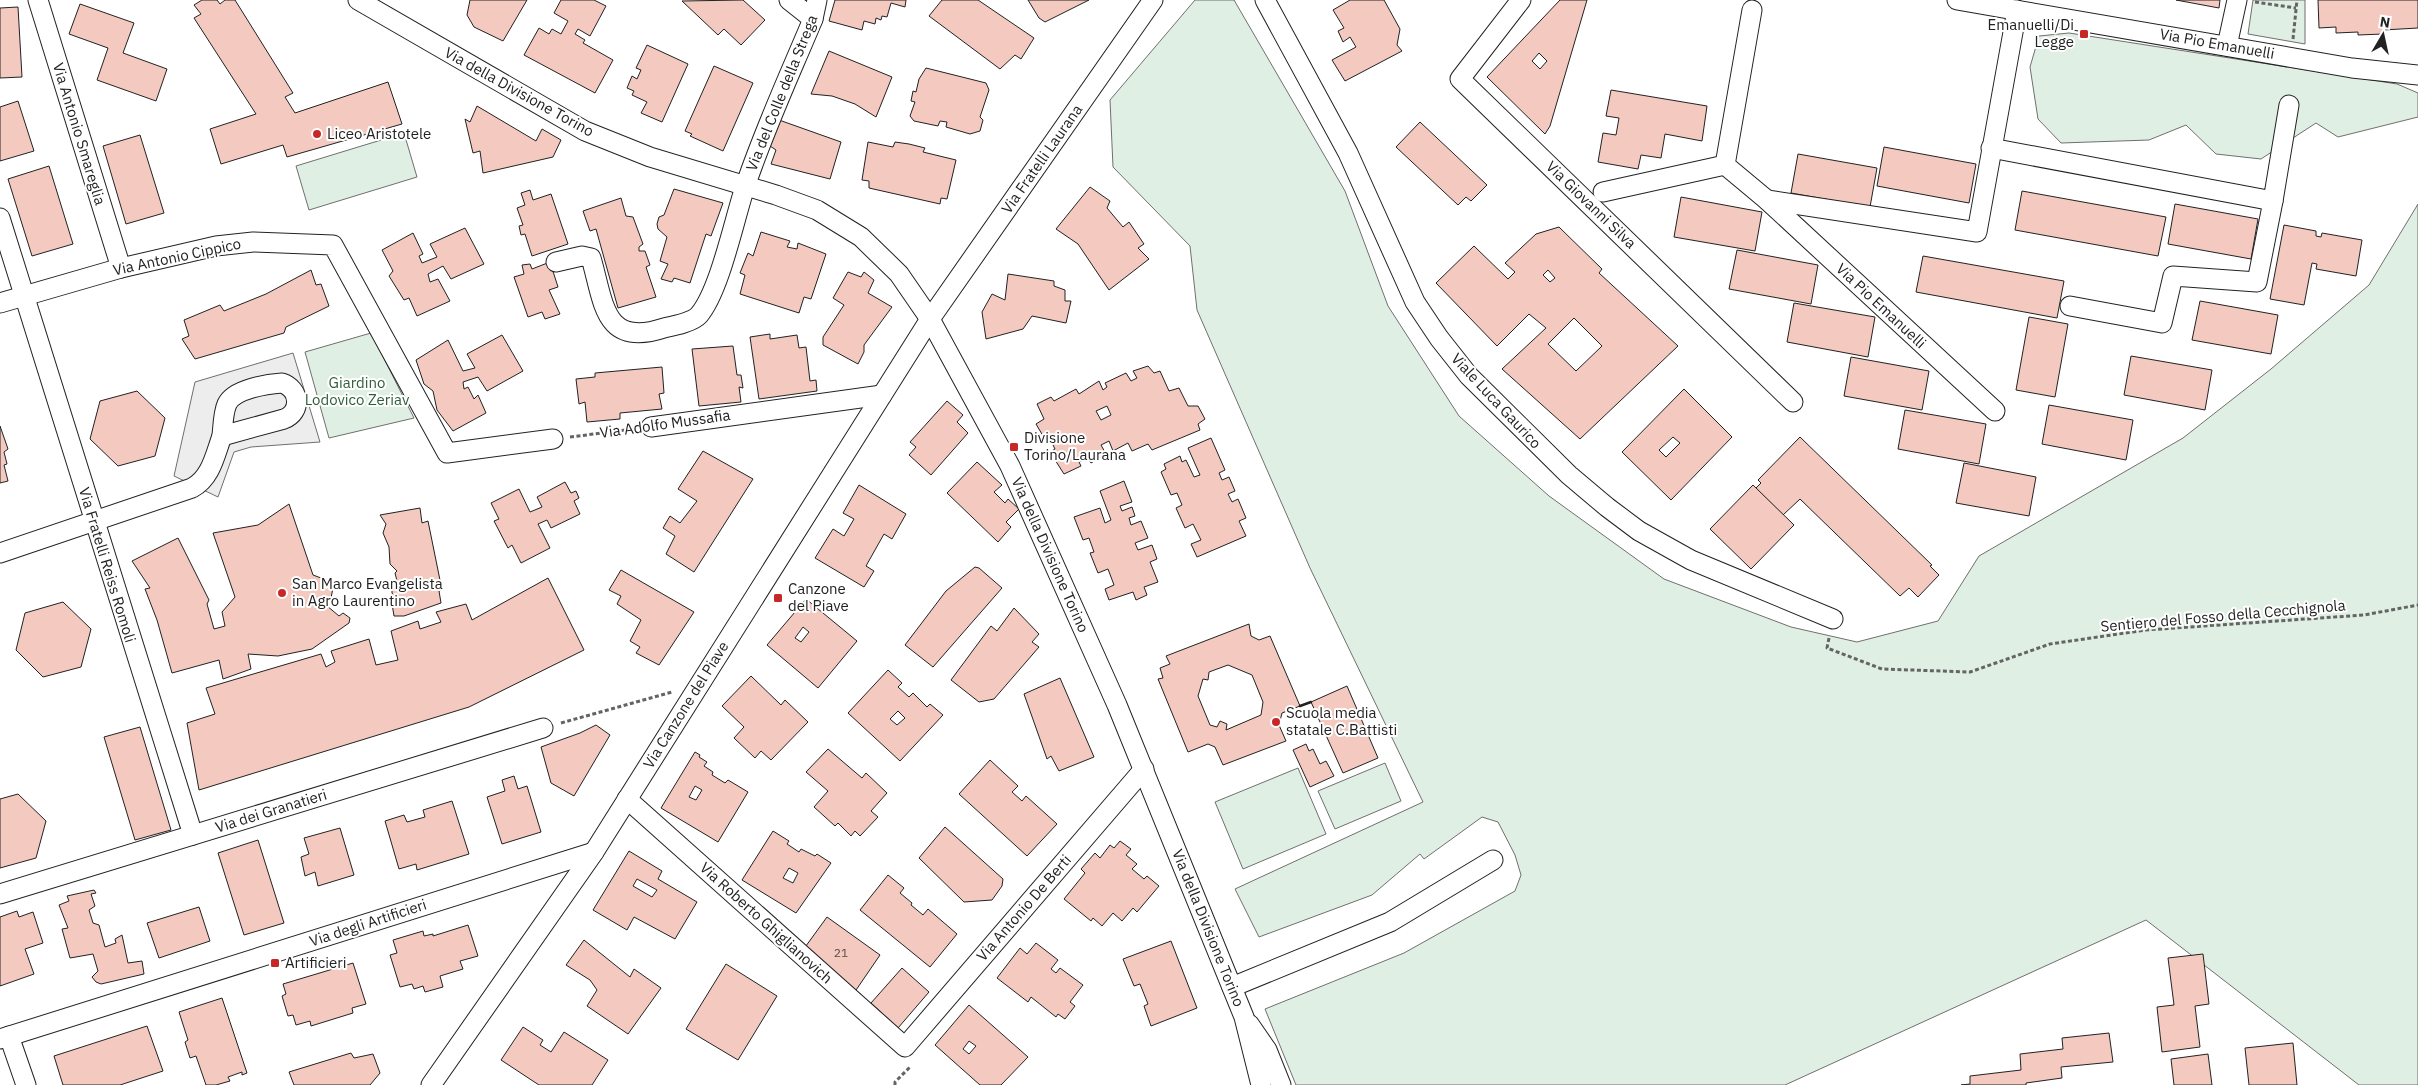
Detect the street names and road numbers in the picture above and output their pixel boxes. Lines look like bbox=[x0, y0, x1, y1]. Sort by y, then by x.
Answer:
street label: Via del Colle della Strega bbox=[742, 12, 822, 174]
street label: Via Pio Emanuelli bbox=[2158, 24, 2276, 63]
street label: Via della Divisione Torino bbox=[441, 43, 597, 141]
street label: Via Antonio Smareglia bbox=[49, 60, 110, 207]
street label: Via Fratelli Laurana bbox=[997, 101, 1086, 217]
street label: Via Giovanni Silva bbox=[1542, 157, 1640, 253]
street label: Via Antonio Cippico bbox=[111, 234, 243, 279]
street label: Via Pio Emanuelli bbox=[1832, 259, 1930, 352]
street label: Viale Luca Gaurico bbox=[1447, 349, 1546, 452]
street label: Via Adolfo Mussafia bbox=[598, 405, 731, 442]
street label: Via della Divisione Torino bbox=[1008, 474, 1093, 635]
street label: Via Fratelli Reiss Romoli bbox=[75, 485, 140, 645]
street label: Sentiero del Fosso della Cecchignola bbox=[2100, 595, 2346, 636]
street label: Via Canzone del Piave bbox=[639, 638, 732, 772]
street label: Via dei Granatieri bbox=[213, 785, 329, 837]
street label: Via della Divisione Torino bbox=[1168, 846, 1249, 1009]
street label: Via Antonio De Berti bbox=[972, 851, 1075, 965]
street label: Via Roberto Ghiglianovich bbox=[696, 858, 837, 987]
street label: Via degli Artificieri bbox=[307, 895, 429, 950]

